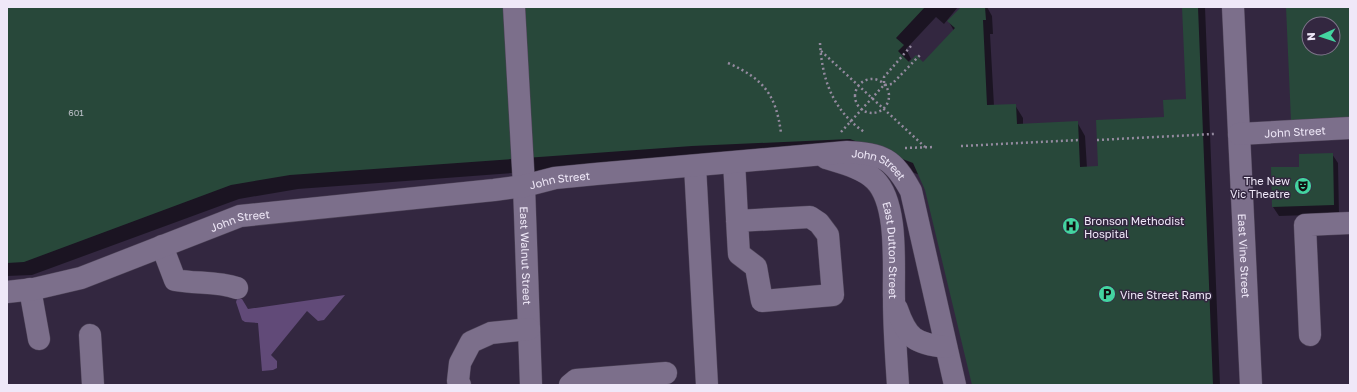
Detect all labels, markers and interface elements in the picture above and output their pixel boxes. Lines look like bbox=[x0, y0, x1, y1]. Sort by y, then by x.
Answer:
north arrow bbox=[1301, 16, 1341, 56]
text: N bbox=[1304, 32, 1317, 41]
house number: 601 bbox=[68, 107, 84, 118]
street label: John Street bbox=[1264, 123, 1326, 139]
street label: John Street bbox=[851, 146, 909, 182]
street label: John Street bbox=[528, 168, 591, 191]
place label: The New Vic Theatre bbox=[1230, 174, 1290, 200]
theatre icon: The New Vic Theatre bbox=[1293, 176, 1313, 196]
street label: East Dutton Street bbox=[881, 200, 901, 299]
street label: East Walnut Street bbox=[518, 206, 535, 305]
street label: John Street bbox=[208, 207, 270, 234]
street label: East Vine Street bbox=[1236, 213, 1253, 298]
place label: Bronson Methodist Hospital bbox=[1084, 214, 1184, 240]
hospital icon: Bronson Methodist Hospital bbox=[1061, 216, 1081, 236]
parking icon: Vine Street Ramp bbox=[1097, 284, 1117, 304]
place label: Vine Street Ramp bbox=[1120, 288, 1212, 301]

